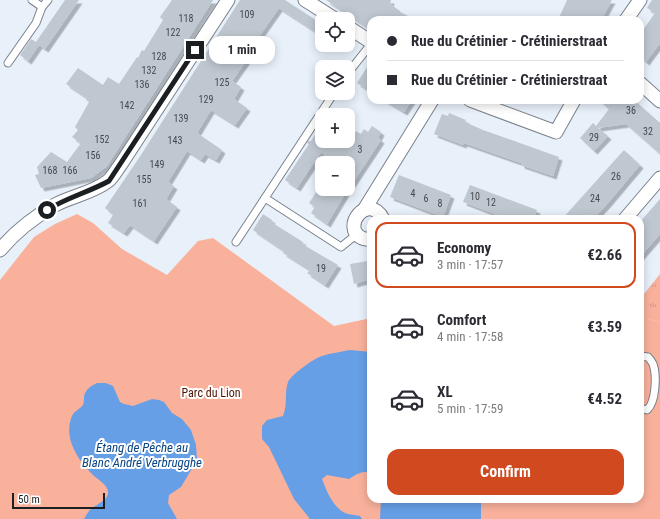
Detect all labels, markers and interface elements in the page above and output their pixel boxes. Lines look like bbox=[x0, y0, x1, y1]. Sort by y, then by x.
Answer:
house number: 109 bbox=[240, 9, 254, 20]
map controls bbox=[315, 12, 355, 196]
button: locate bbox=[315, 12, 355, 52]
house number: 118 bbox=[179, 13, 193, 24]
house number: 122 bbox=[166, 27, 180, 38]
text: Rue du Crétinier - Crétinierstraat bbox=[411, 32, 607, 50]
callout: 1 min bbox=[209, 36, 275, 64]
route end bbox=[186, 41, 204, 59]
text: 1 min bbox=[228, 42, 256, 57]
house number: 128 bbox=[152, 51, 166, 62]
button: layers bbox=[315, 60, 355, 100]
house number: 132 bbox=[142, 65, 156, 76]
text: Rue du Crétinier - Crétinierstraat bbox=[411, 71, 607, 89]
house number: 125 bbox=[215, 77, 229, 88]
house number: 136 bbox=[135, 79, 149, 90]
house number: 129 bbox=[199, 94, 213, 105]
house number: 142 bbox=[120, 100, 134, 111]
house number: 36 bbox=[626, 105, 636, 116]
button: + bbox=[315, 108, 355, 148]
house number: 139 bbox=[174, 113, 188, 124]
house number: 32 bbox=[643, 126, 653, 137]
house number: 29 bbox=[589, 132, 599, 143]
house number: 152 bbox=[95, 134, 109, 145]
house number: 143 bbox=[168, 135, 182, 146]
house number: 3 bbox=[358, 144, 363, 155]
house number: 156 bbox=[86, 150, 100, 161]
button: − bbox=[315, 156, 355, 196]
house number: 149 bbox=[150, 159, 164, 170]
house number: 168 bbox=[43, 165, 57, 176]
house number: 166 bbox=[63, 165, 77, 176]
house number: 26 bbox=[611, 171, 621, 182]
house number: 155 bbox=[137, 174, 151, 185]
house number: 4 bbox=[411, 188, 416, 199]
house number: 10 bbox=[470, 191, 480, 202]
house number: 6 bbox=[424, 193, 429, 204]
house number: 24 bbox=[590, 193, 600, 204]
house number: 12 bbox=[486, 197, 496, 208]
house number: 161 bbox=[133, 198, 147, 209]
house number: 8 bbox=[438, 198, 443, 209]
route start bbox=[38, 201, 56, 219]
icon: car bbox=[389, 237, 425, 273]
text: Economy bbox=[437, 239, 491, 257]
text: €2.66 bbox=[587, 246, 622, 264]
text: 3 min · 17:57 bbox=[437, 257, 503, 272]
house number: 19 bbox=[316, 263, 326, 274]
icon: car bbox=[389, 309, 425, 345]
text: Comfort bbox=[437, 311, 486, 329]
text: €3.59 bbox=[587, 318, 622, 336]
text: 4 min · 17:58 bbox=[437, 329, 503, 344]
icon: car bbox=[389, 381, 425, 417]
text: XL bbox=[437, 383, 453, 401]
park label: Parc du Lion bbox=[182, 386, 241, 400]
text: €4.52 bbox=[587, 390, 622, 408]
text: 5 min · 17:59 bbox=[437, 401, 503, 416]
water label: Étang de Pêche au Blanc André Verbrugghe bbox=[82, 440, 202, 470]
button: Confirm bbox=[387, 449, 624, 495]
scale bar bbox=[12, 491, 105, 510]
text: 50 m bbox=[18, 493, 40, 506]

